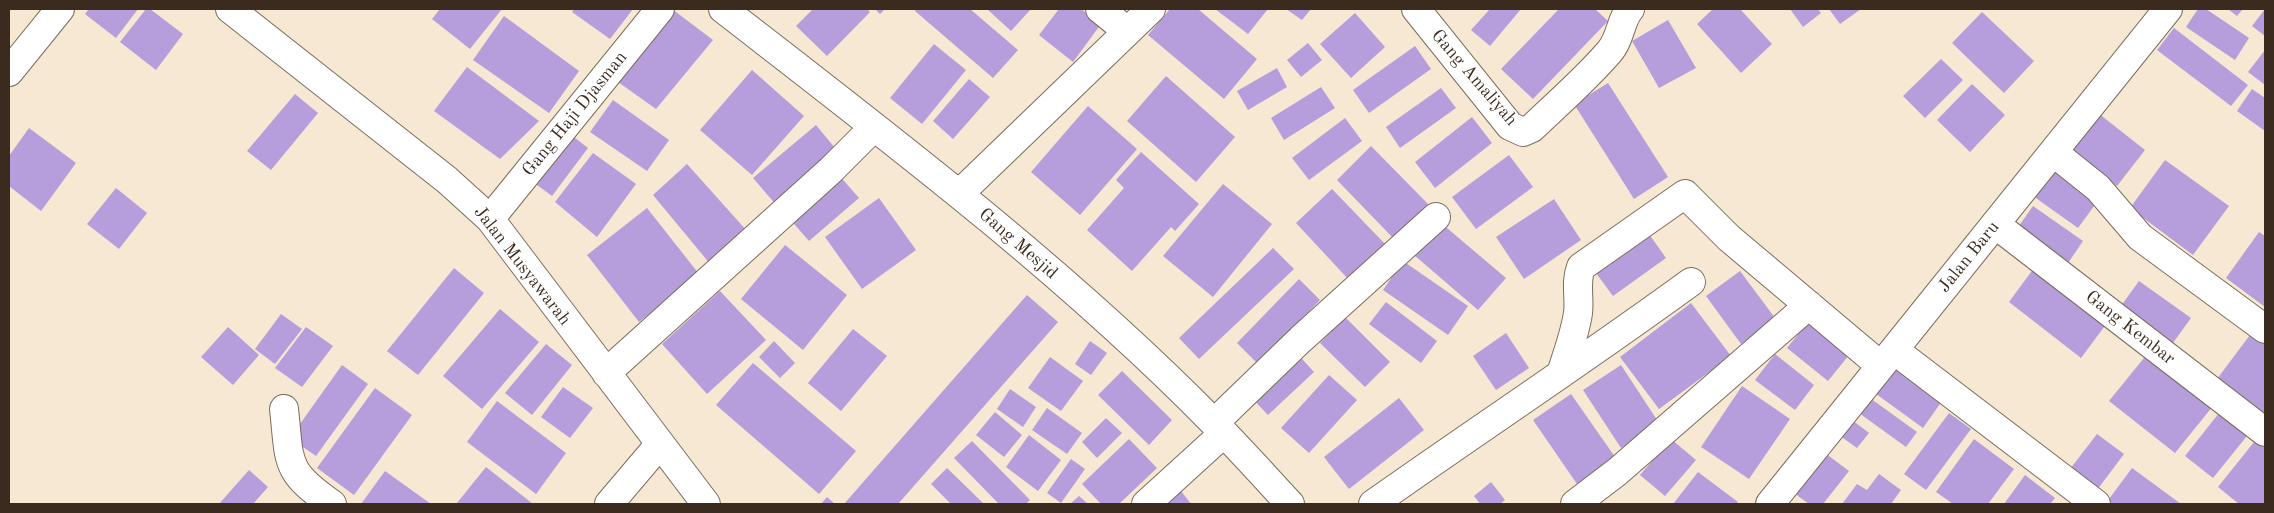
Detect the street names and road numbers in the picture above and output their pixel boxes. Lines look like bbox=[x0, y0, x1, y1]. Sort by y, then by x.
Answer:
street label: Gang Amaliyah bbox=[1426, 25, 1522, 131]
street label: Gang Haji Djasman bbox=[518, 47, 632, 181]
street label: Jalan Musyawarah bbox=[469, 202, 575, 330]
street label: Gang Mesjid bbox=[974, 204, 1062, 284]
street label: Jalan Baru bbox=[1934, 217, 2004, 297]
street label: Gang Kembar bbox=[2081, 286, 2179, 370]

